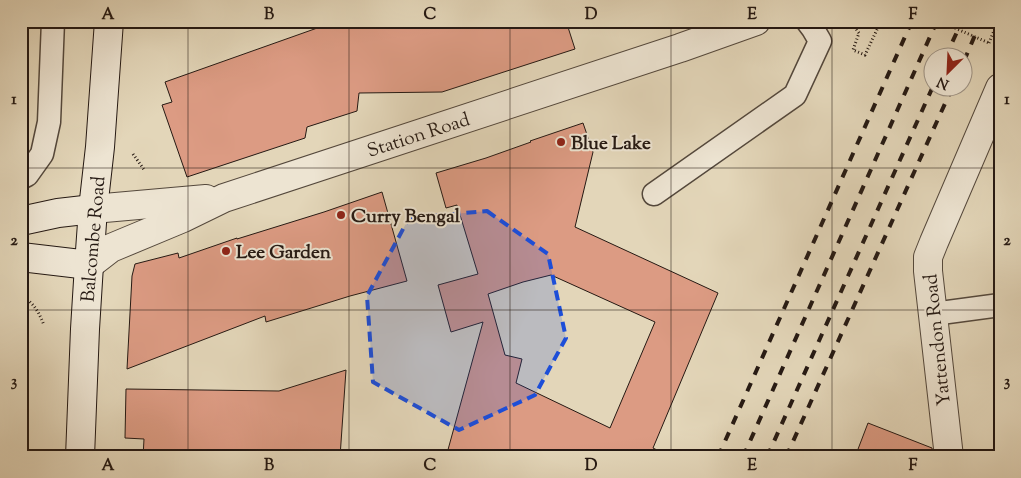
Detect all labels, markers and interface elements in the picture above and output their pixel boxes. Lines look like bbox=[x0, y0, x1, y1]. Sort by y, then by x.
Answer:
text: A bbox=[102, 4, 115, 27]
text: B bbox=[264, 4, 274, 27]
text: C bbox=[424, 4, 437, 27]
text: D bbox=[585, 4, 598, 27]
text: E bbox=[747, 4, 757, 27]
text: F bbox=[909, 4, 918, 27]
north arrow bbox=[924, 48, 974, 98]
text: N bbox=[934, 71, 953, 93]
text: 1 bbox=[11, 89, 17, 112]
text: 1 bbox=[1004, 89, 1010, 112]
street label: Station Road bbox=[364, 107, 474, 166]
place label: Blue Lake bbox=[571, 131, 651, 158]
marker: Blue Lake bbox=[555, 136, 567, 148]
street label: Balcombe Road bbox=[76, 175, 113, 303]
place label: Curry Bengal bbox=[351, 204, 461, 231]
marker: Curry Bengal bbox=[335, 209, 347, 221]
text: 2 bbox=[10, 230, 18, 253]
text: 2 bbox=[1003, 230, 1011, 253]
place label: Lee Garden bbox=[236, 240, 332, 267]
marker: Lee Garden bbox=[220, 245, 232, 257]
street label: Yattendon Road bbox=[918, 272, 959, 407]
text: 3 bbox=[11, 371, 18, 394]
text: 3 bbox=[1004, 371, 1011, 394]
text: A bbox=[102, 455, 115, 478]
text: B bbox=[264, 455, 274, 478]
text: C bbox=[424, 455, 437, 478]
text: D bbox=[585, 455, 598, 478]
text: E bbox=[747, 455, 757, 478]
text: F bbox=[909, 455, 918, 478]

